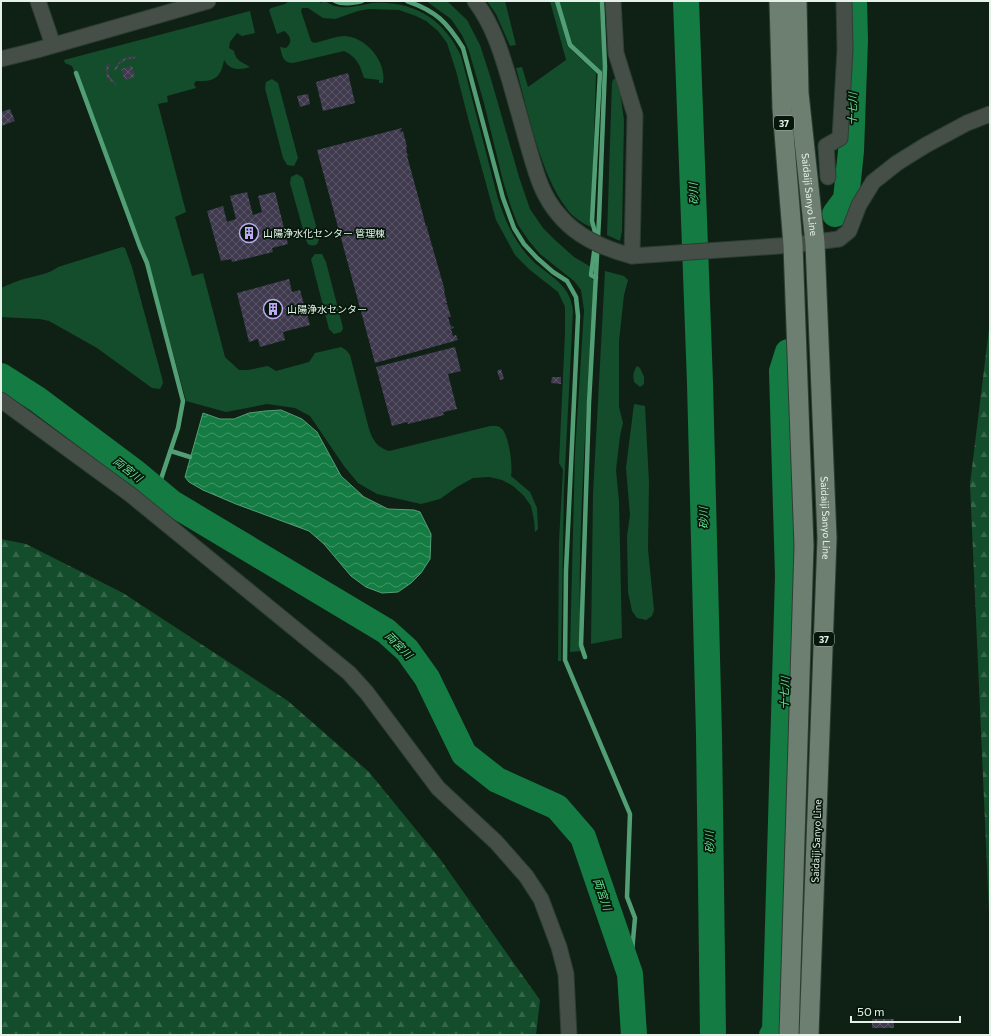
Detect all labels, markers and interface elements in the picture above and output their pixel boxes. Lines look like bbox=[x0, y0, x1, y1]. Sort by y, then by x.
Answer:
water label: 十七川 bbox=[845, 91, 859, 126]
road number: 37 bbox=[774, 116, 794, 130]
street label: Saidaiji Sanyo Line bbox=[799, 152, 820, 236]
water label: 砂川 bbox=[686, 182, 700, 205]
building icon: 山陽浄水化センター 管理棟 bbox=[238, 222, 260, 244]
place label: 山陽浄水化センター 管理棟 bbox=[263, 227, 385, 239]
building icon: 山陽浄水センター bbox=[262, 298, 284, 320]
place label: 山陽浄水センター bbox=[287, 303, 367, 315]
water label: 両宮川 bbox=[111, 454, 146, 485]
street label: Saidaiji Sanyo Line bbox=[818, 476, 833, 560]
water label: 砂川 bbox=[696, 506, 710, 529]
water label: 両宮川 bbox=[383, 629, 416, 662]
road number: 37 bbox=[814, 632, 834, 646]
water label: 十七川 bbox=[777, 675, 791, 710]
street label: Saidaiji Sanyo Line bbox=[809, 799, 823, 883]
water label: 砂川 bbox=[702, 830, 716, 853]
water label: 両宮川 bbox=[591, 876, 615, 913]
scale bar bbox=[851, 998, 960, 1024]
text: 50 m bbox=[857, 1004, 885, 1018]

